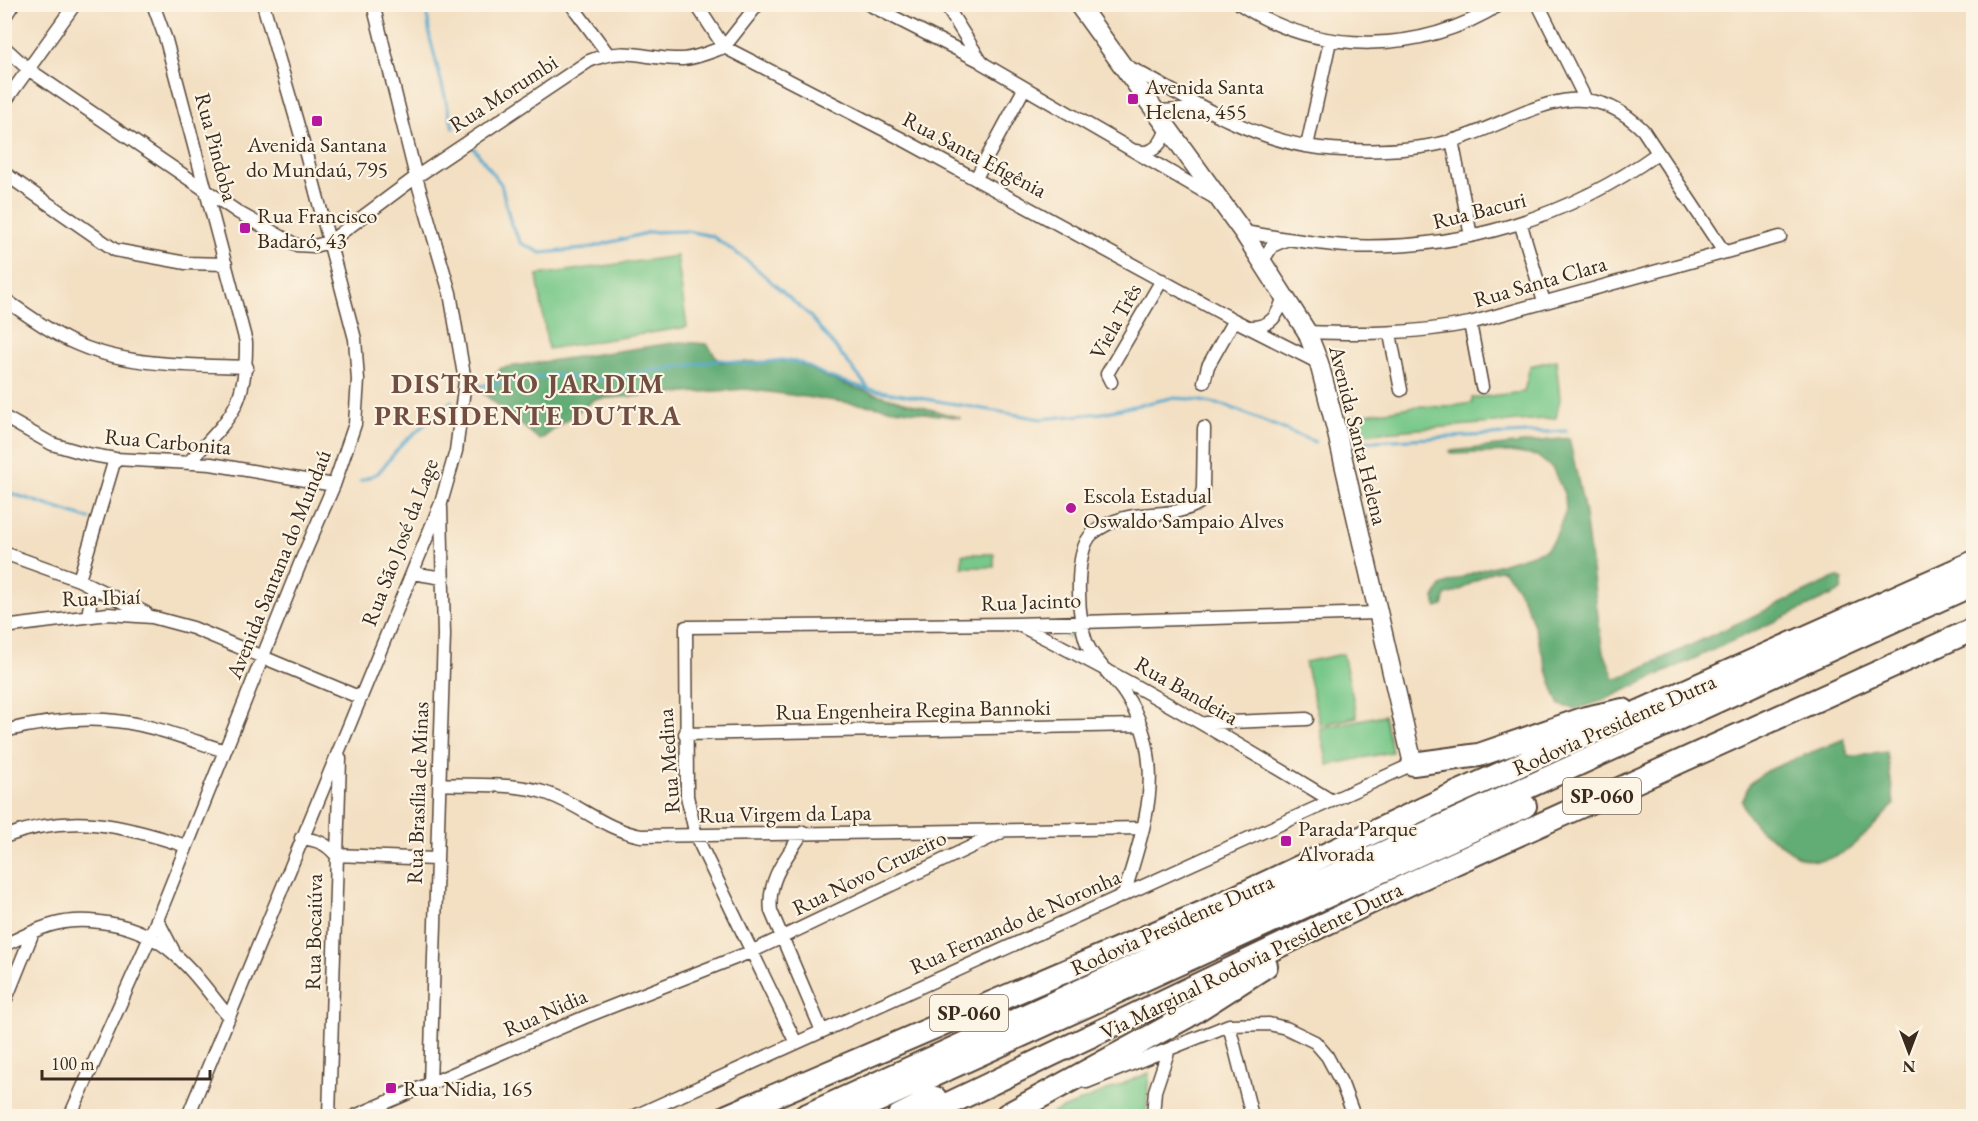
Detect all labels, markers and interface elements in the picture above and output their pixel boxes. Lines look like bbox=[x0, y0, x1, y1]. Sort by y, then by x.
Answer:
street label: Rua Morumbi bbox=[444, 48, 563, 139]
place label: Avenida Santa Helena, 455 bbox=[1144, 72, 1264, 126]
street label: Rua Pindoba bbox=[188, 90, 245, 205]
marker: Avenida Santa Helena, 455 bbox=[1126, 92, 1140, 106]
street label: Rua Santa Efigênia bbox=[898, 104, 1052, 205]
marker: Avenida Santana do Mundaú, 795 bbox=[310, 114, 324, 128]
place label: Avenida Santana do Mundaú, 795 bbox=[246, 130, 388, 184]
street label: Rua Bacuri bbox=[1429, 185, 1529, 236]
place label: Rua Francisco Badaró, 43 bbox=[257, 201, 377, 255]
marker: Rua Francisco Badaró, 43 bbox=[238, 221, 252, 235]
street label: Rua Santa Clara bbox=[1470, 249, 1610, 314]
street label: Viela Três bbox=[1083, 278, 1148, 364]
street label: Avenida Santa Helena bbox=[1322, 341, 1395, 528]
district label: DISTRITO JARDIM PRESIDENTE DUTRA bbox=[374, 365, 682, 433]
street label: Rua Carbonita bbox=[103, 422, 233, 462]
street label: Avenida Santana do Mundaú bbox=[219, 445, 338, 684]
street label: Rua São José da Lage bbox=[354, 454, 445, 630]
place label: Escola Estadual Oswaldo Sampaio Alves bbox=[1083, 481, 1284, 535]
marker: Escola Estadual Oswaldo Sampaio Alves bbox=[1064, 501, 1078, 515]
street label: Rua Ibiaí bbox=[61, 582, 142, 613]
street label: Rua Jacinto bbox=[980, 585, 1082, 618]
street label: Rua Bandeira bbox=[1130, 649, 1244, 732]
street label: Rodovia Presidente Dutra bbox=[1508, 666, 1721, 782]
street label: Rua Engenheira Regina Bannoki bbox=[775, 693, 1051, 726]
street label: Rua Brasília de Minas bbox=[400, 701, 435, 885]
street label: Rua Medina bbox=[650, 707, 687, 814]
road number: SP-060 bbox=[1563, 778, 1641, 814]
street label: Rua Virgem da Lapa bbox=[698, 797, 872, 830]
place label: Parada Parque Alvorada bbox=[1297, 814, 1418, 868]
street label: Rua Novo Cruzeiro bbox=[787, 823, 951, 922]
marker: Parada Parque Alvorada bbox=[1279, 834, 1293, 848]
street label: Rua Fernando de Noronha bbox=[905, 862, 1125, 981]
street label: Rodovia Presidente Dutra bbox=[1066, 866, 1279, 982]
street label: Rua Bocaiúva bbox=[298, 873, 329, 991]
street label: Via Marginal Rodovia Presidente Dutra bbox=[1095, 874, 1407, 1046]
street label: Rua Nidia bbox=[499, 981, 592, 1044]
road number: SP-060 bbox=[930, 995, 1008, 1031]
north arrow bbox=[1879, 1022, 1939, 1082]
scale bar bbox=[42, 1043, 210, 1081]
text: 100 m bbox=[51, 1052, 95, 1075]
text: N bbox=[1902, 1056, 1915, 1077]
place label: Rua Nidia, 165 bbox=[403, 1074, 533, 1103]
marker: Rua Nidia, 165 bbox=[384, 1081, 398, 1095]

